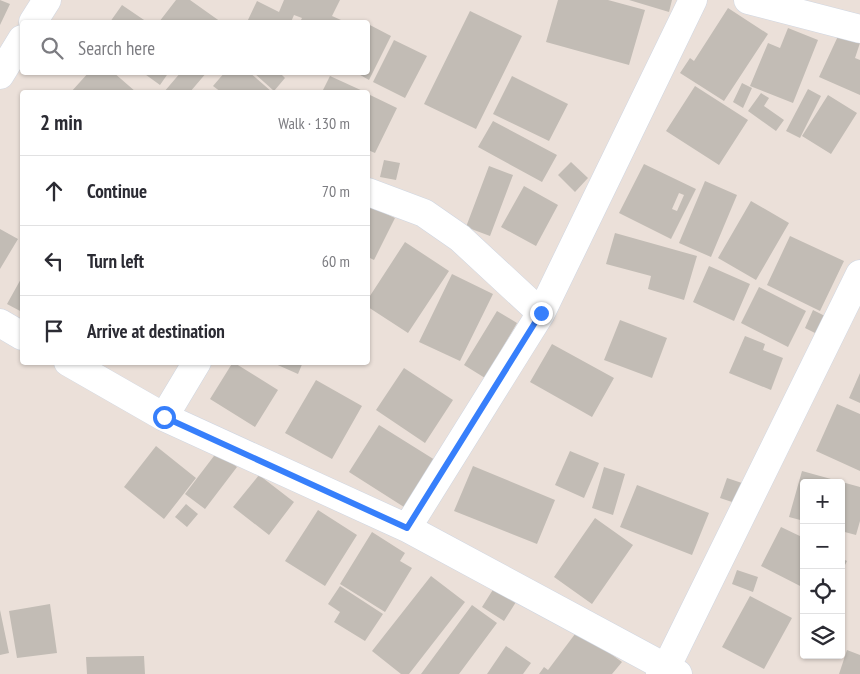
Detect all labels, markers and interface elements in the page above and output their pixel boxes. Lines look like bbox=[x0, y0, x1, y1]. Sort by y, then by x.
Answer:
search box bbox=[20, 20, 370, 75]
icon: search bbox=[38, 34, 66, 62]
text: Search here bbox=[78, 36, 155, 60]
text: 2 min bbox=[40, 109, 82, 136]
text: Walk · 130 m bbox=[278, 113, 350, 133]
icon: ahead bbox=[40, 177, 68, 205]
text: Continue bbox=[87, 179, 147, 203]
text: 70 m bbox=[322, 181, 350, 201]
icon: left bbox=[40, 247, 68, 275]
text: Turn left bbox=[87, 249, 144, 273]
text: 60 m bbox=[322, 251, 350, 271]
route end bbox=[530, 302, 553, 325]
icon: arrive bbox=[40, 317, 68, 345]
text: Arrive at destination bbox=[87, 319, 225, 343]
route start bbox=[153, 406, 176, 429]
map controls bbox=[800, 479, 845, 659]
button: + bbox=[800, 479, 845, 524]
button: − bbox=[800, 524, 845, 569]
button: locate bbox=[800, 569, 845, 614]
button: layers bbox=[800, 614, 845, 659]

